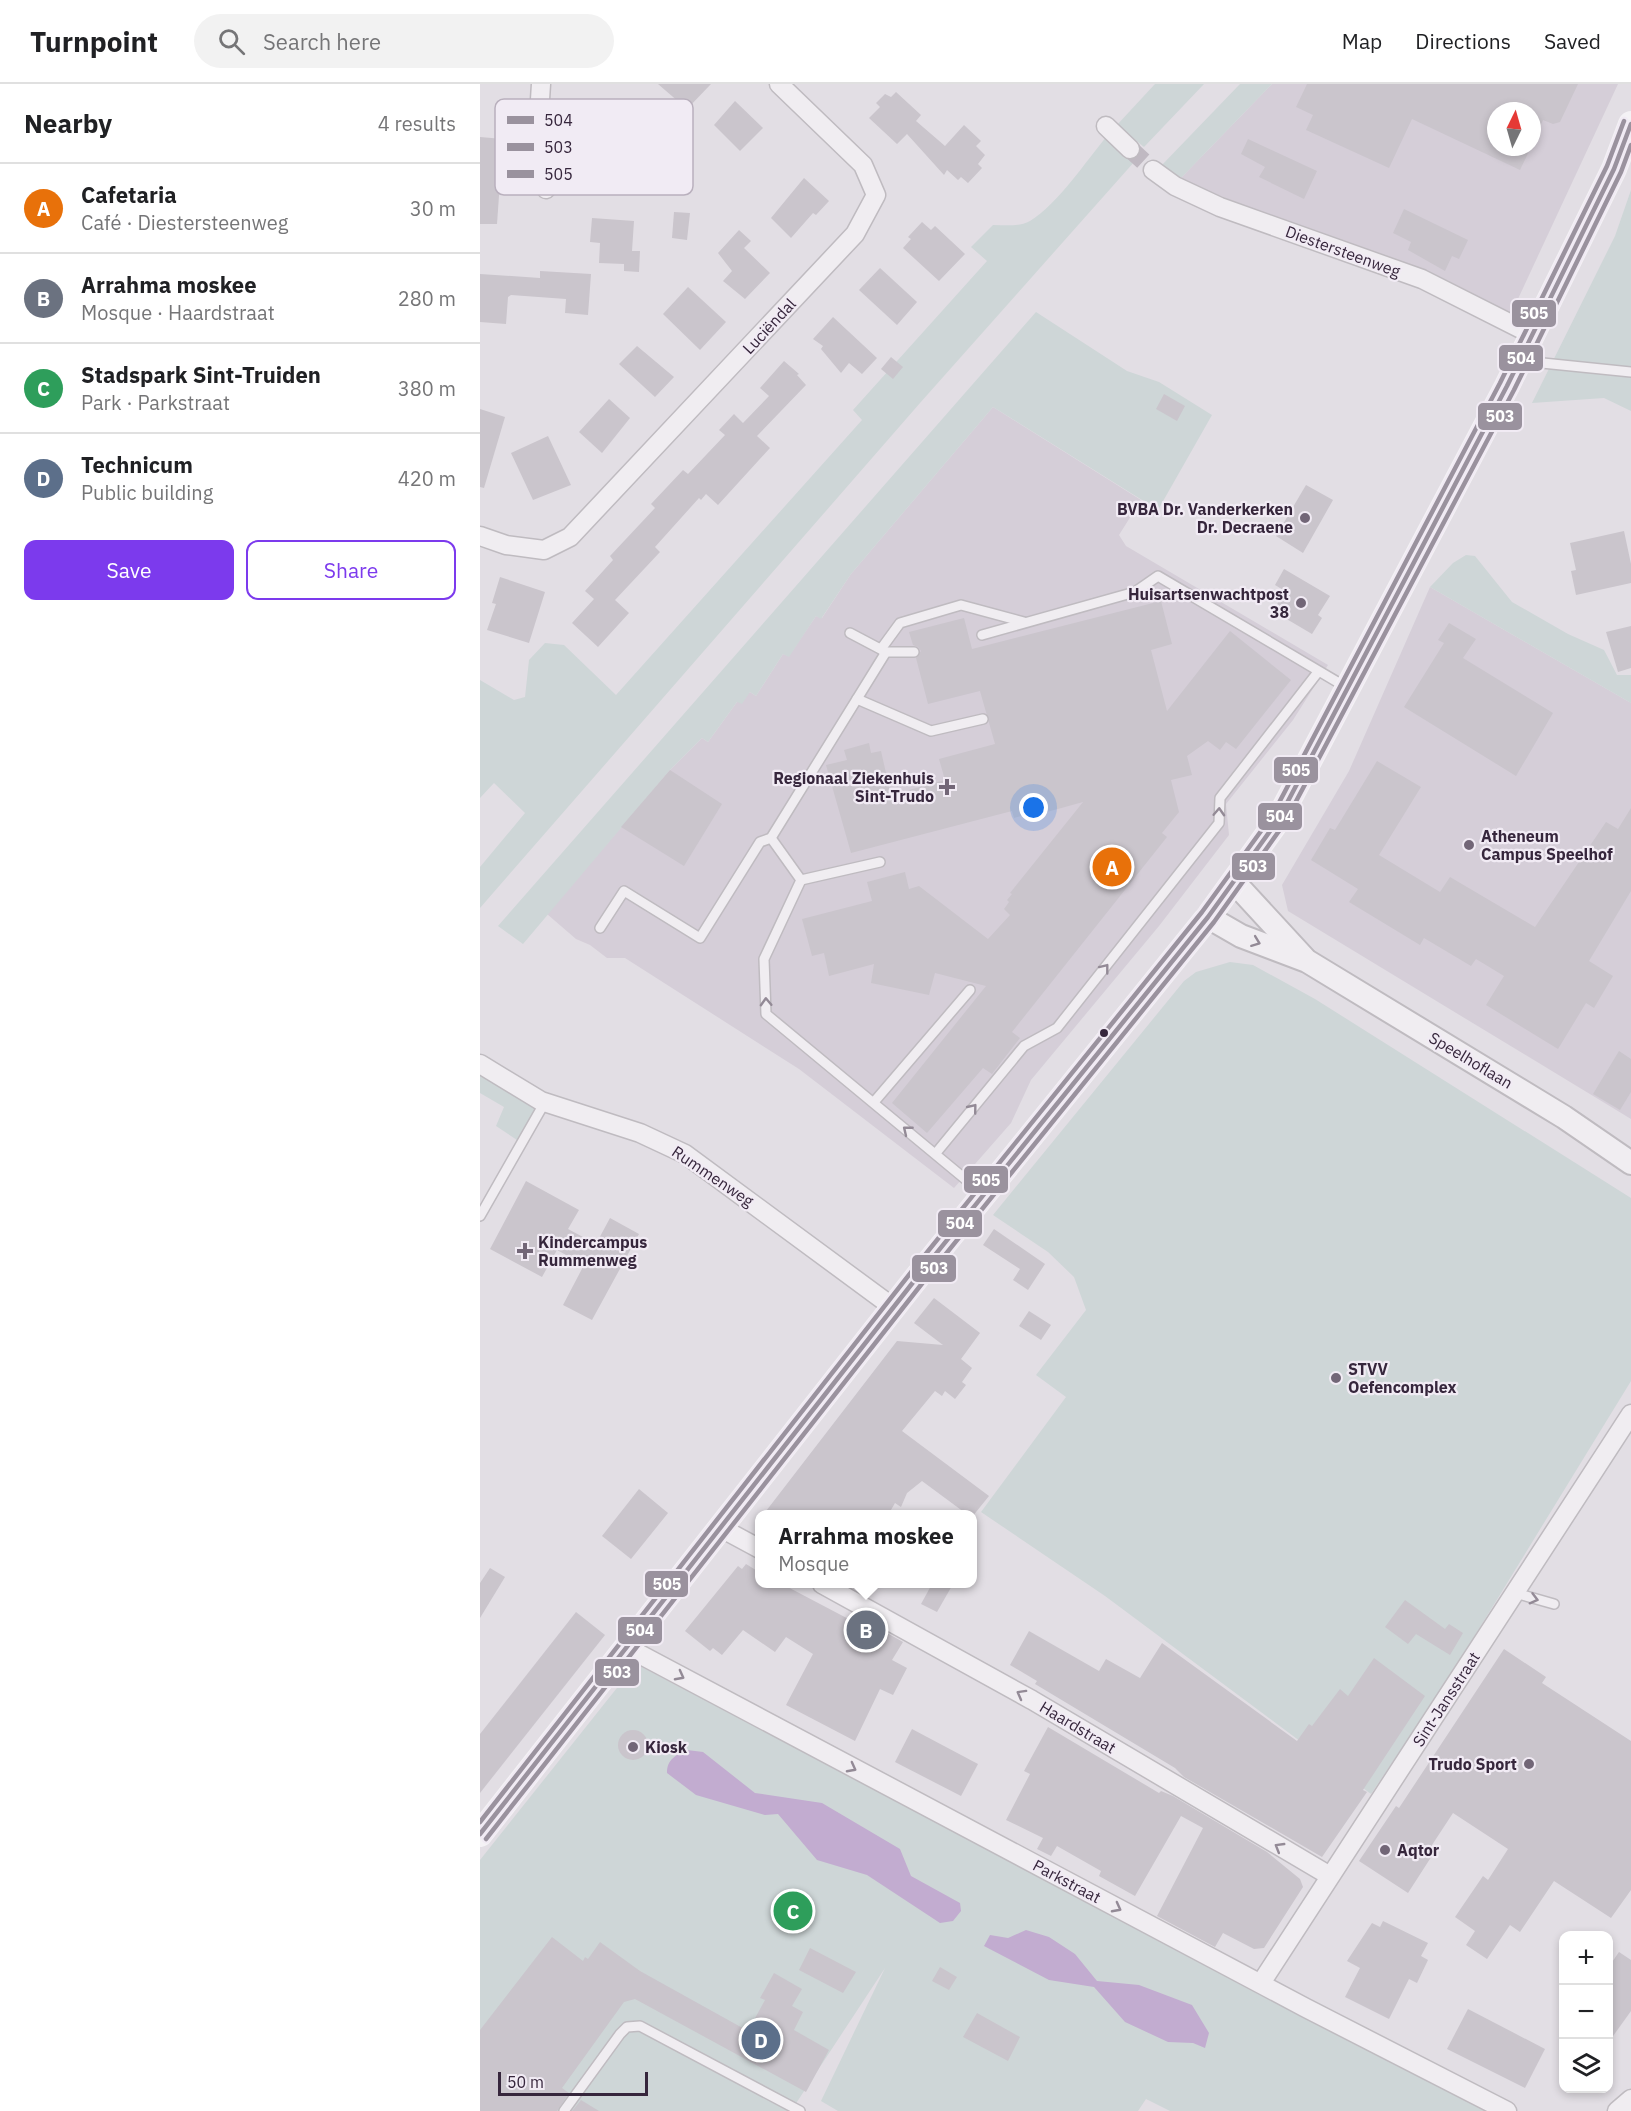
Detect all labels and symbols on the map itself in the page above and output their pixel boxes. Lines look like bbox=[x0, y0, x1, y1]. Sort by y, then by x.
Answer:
legend bbox=[495, 99, 693, 195]
north arrow bbox=[1487, 102, 1541, 156]
text: 504 bbox=[544, 110, 573, 130]
text: 503 bbox=[544, 137, 573, 157]
text: 505 bbox=[544, 164, 573, 184]
street label: Diestersteenweg bbox=[1283, 221, 1404, 281]
street label: Luciëndal bbox=[738, 294, 800, 358]
line badge: 505 bbox=[1511, 299, 1557, 328]
text: 505 bbox=[1520, 303, 1549, 323]
line badge: 504 bbox=[1498, 344, 1544, 372]
text: 504 bbox=[1507, 348, 1536, 368]
line badge: 503 bbox=[1477, 402, 1523, 431]
text: 503 bbox=[1486, 406, 1514, 426]
place label: BVBA Dr. Vanderkerken Dr. Decraene bbox=[1117, 499, 1293, 537]
marker: BVBA Dr. Vanderkerken Dr. Decraene bbox=[1298, 511, 1312, 525]
place label: Huisartsenwachtpost 38 bbox=[1128, 584, 1289, 622]
marker: Huisartsenwachtpost 38 bbox=[1294, 596, 1308, 610]
line badge: 505 bbox=[1273, 756, 1319, 784]
text: 505 bbox=[1282, 760, 1311, 780]
place label: Regionaal Ziekenhuis Sint-Trudo bbox=[773, 768, 934, 806]
marker: Regionaal Ziekenhuis Sint-Trudo bbox=[938, 778, 956, 796]
your location bbox=[1019, 793, 1048, 822]
line badge: 504 bbox=[1257, 802, 1303, 831]
text: 504 bbox=[1266, 806, 1295, 826]
one-way arrow bbox=[1213, 808, 1226, 817]
place label: Atheneum Campus Speelhof bbox=[1481, 826, 1613, 864]
marker: Atheneum Campus Speelhof bbox=[1462, 838, 1476, 852]
pin: A bbox=[1092, 844, 1132, 890]
line badge: 503 bbox=[1231, 852, 1276, 881]
text: 503 bbox=[1239, 856, 1267, 876]
one-way arrow bbox=[1250, 935, 1261, 947]
one-way arrow bbox=[1097, 963, 1108, 974]
one-way arrow bbox=[759, 997, 772, 1006]
unlabelled marker bbox=[1098, 1027, 1110, 1039]
street label: Speelhoflaan bbox=[1425, 1027, 1517, 1093]
one-way arrow bbox=[966, 1104, 977, 1115]
one-way arrow bbox=[903, 1126, 914, 1137]
street label: Rummenweg bbox=[668, 1141, 758, 1211]
line badge: 505 bbox=[963, 1165, 1009, 1194]
text: 505 bbox=[972, 1170, 1001, 1190]
line badge: 504 bbox=[937, 1209, 983, 1238]
text: 504 bbox=[946, 1213, 975, 1233]
place label: Kindercampus Rummenweg bbox=[538, 1232, 647, 1270]
marker: Kindercampus Rummenweg bbox=[516, 1242, 534, 1260]
line badge: 503 bbox=[911, 1254, 957, 1283]
text: 503 bbox=[920, 1258, 948, 1278]
place label: STVV Oefencomplex bbox=[1348, 1359, 1456, 1397]
marker: STVV Oefencomplex bbox=[1329, 1371, 1343, 1385]
line badge: 505 bbox=[644, 1570, 689, 1598]
text: 505 bbox=[653, 1574, 682, 1594]
one-way arrow bbox=[1529, 1591, 1539, 1604]
pin: B bbox=[846, 1608, 886, 1652]
line badge: 504 bbox=[617, 1616, 663, 1645]
text: 504 bbox=[626, 1620, 655, 1640]
street label: Sint-Jansstraat bbox=[1408, 1648, 1484, 1750]
line badge: 503 bbox=[594, 1658, 640, 1687]
text: 503 bbox=[603, 1662, 631, 1682]
one-way arrow bbox=[674, 1669, 684, 1680]
one-way arrow bbox=[1017, 1690, 1027, 1701]
street label: Haardstraat bbox=[1036, 1696, 1120, 1758]
place label: Kiosk bbox=[645, 1737, 688, 1757]
marker: Kiosk bbox=[626, 1740, 640, 1754]
place label: Trudo Sport bbox=[1428, 1754, 1517, 1774]
marker: Trudo Sport bbox=[1522, 1757, 1536, 1771]
one-way arrow bbox=[845, 1761, 856, 1772]
place label: Aqtor bbox=[1397, 1840, 1440, 1860]
one-way arrow bbox=[1275, 1842, 1285, 1854]
marker: Aqtor bbox=[1378, 1843, 1392, 1857]
street label: Parkstraat bbox=[1030, 1855, 1104, 1907]
pin: C bbox=[774, 1888, 812, 1934]
one-way arrow bbox=[1111, 1901, 1121, 1912]
pin: D bbox=[742, 2018, 780, 2062]
scale bar bbox=[498, 2069, 648, 2096]

